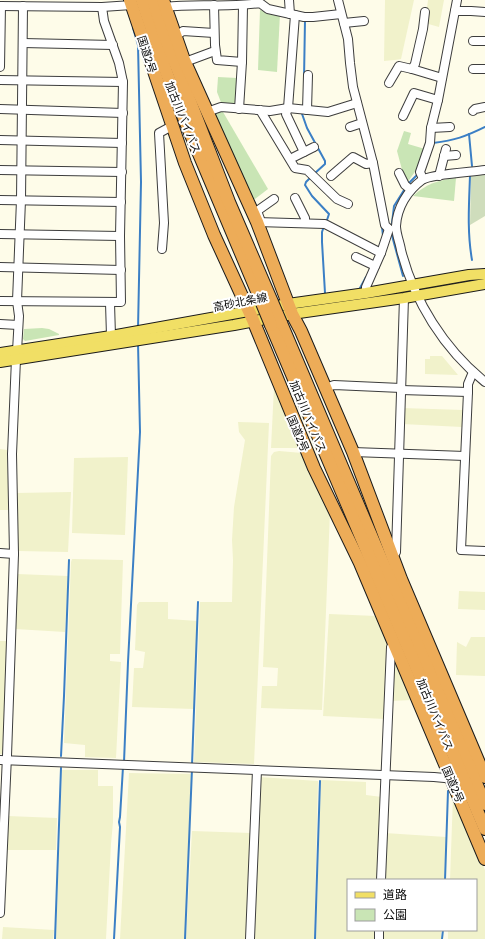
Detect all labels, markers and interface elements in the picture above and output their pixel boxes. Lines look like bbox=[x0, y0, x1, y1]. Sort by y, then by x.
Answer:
street label: 国道2号 bbox=[134, 33, 162, 75]
street label: 加古川バイパス bbox=[162, 78, 206, 156]
street label: 高砂北条線 bbox=[211, 288, 269, 314]
street label: 加古川バイパス bbox=[287, 378, 331, 454]
street label: 国道2号 bbox=[284, 412, 314, 454]
street label: 加古川バイパス bbox=[414, 676, 458, 752]
street label: 国道2号 bbox=[439, 763, 469, 805]
legend bbox=[347, 879, 477, 931]
text: 道路 bbox=[383, 885, 407, 903]
text: 公園 bbox=[383, 905, 407, 923]

